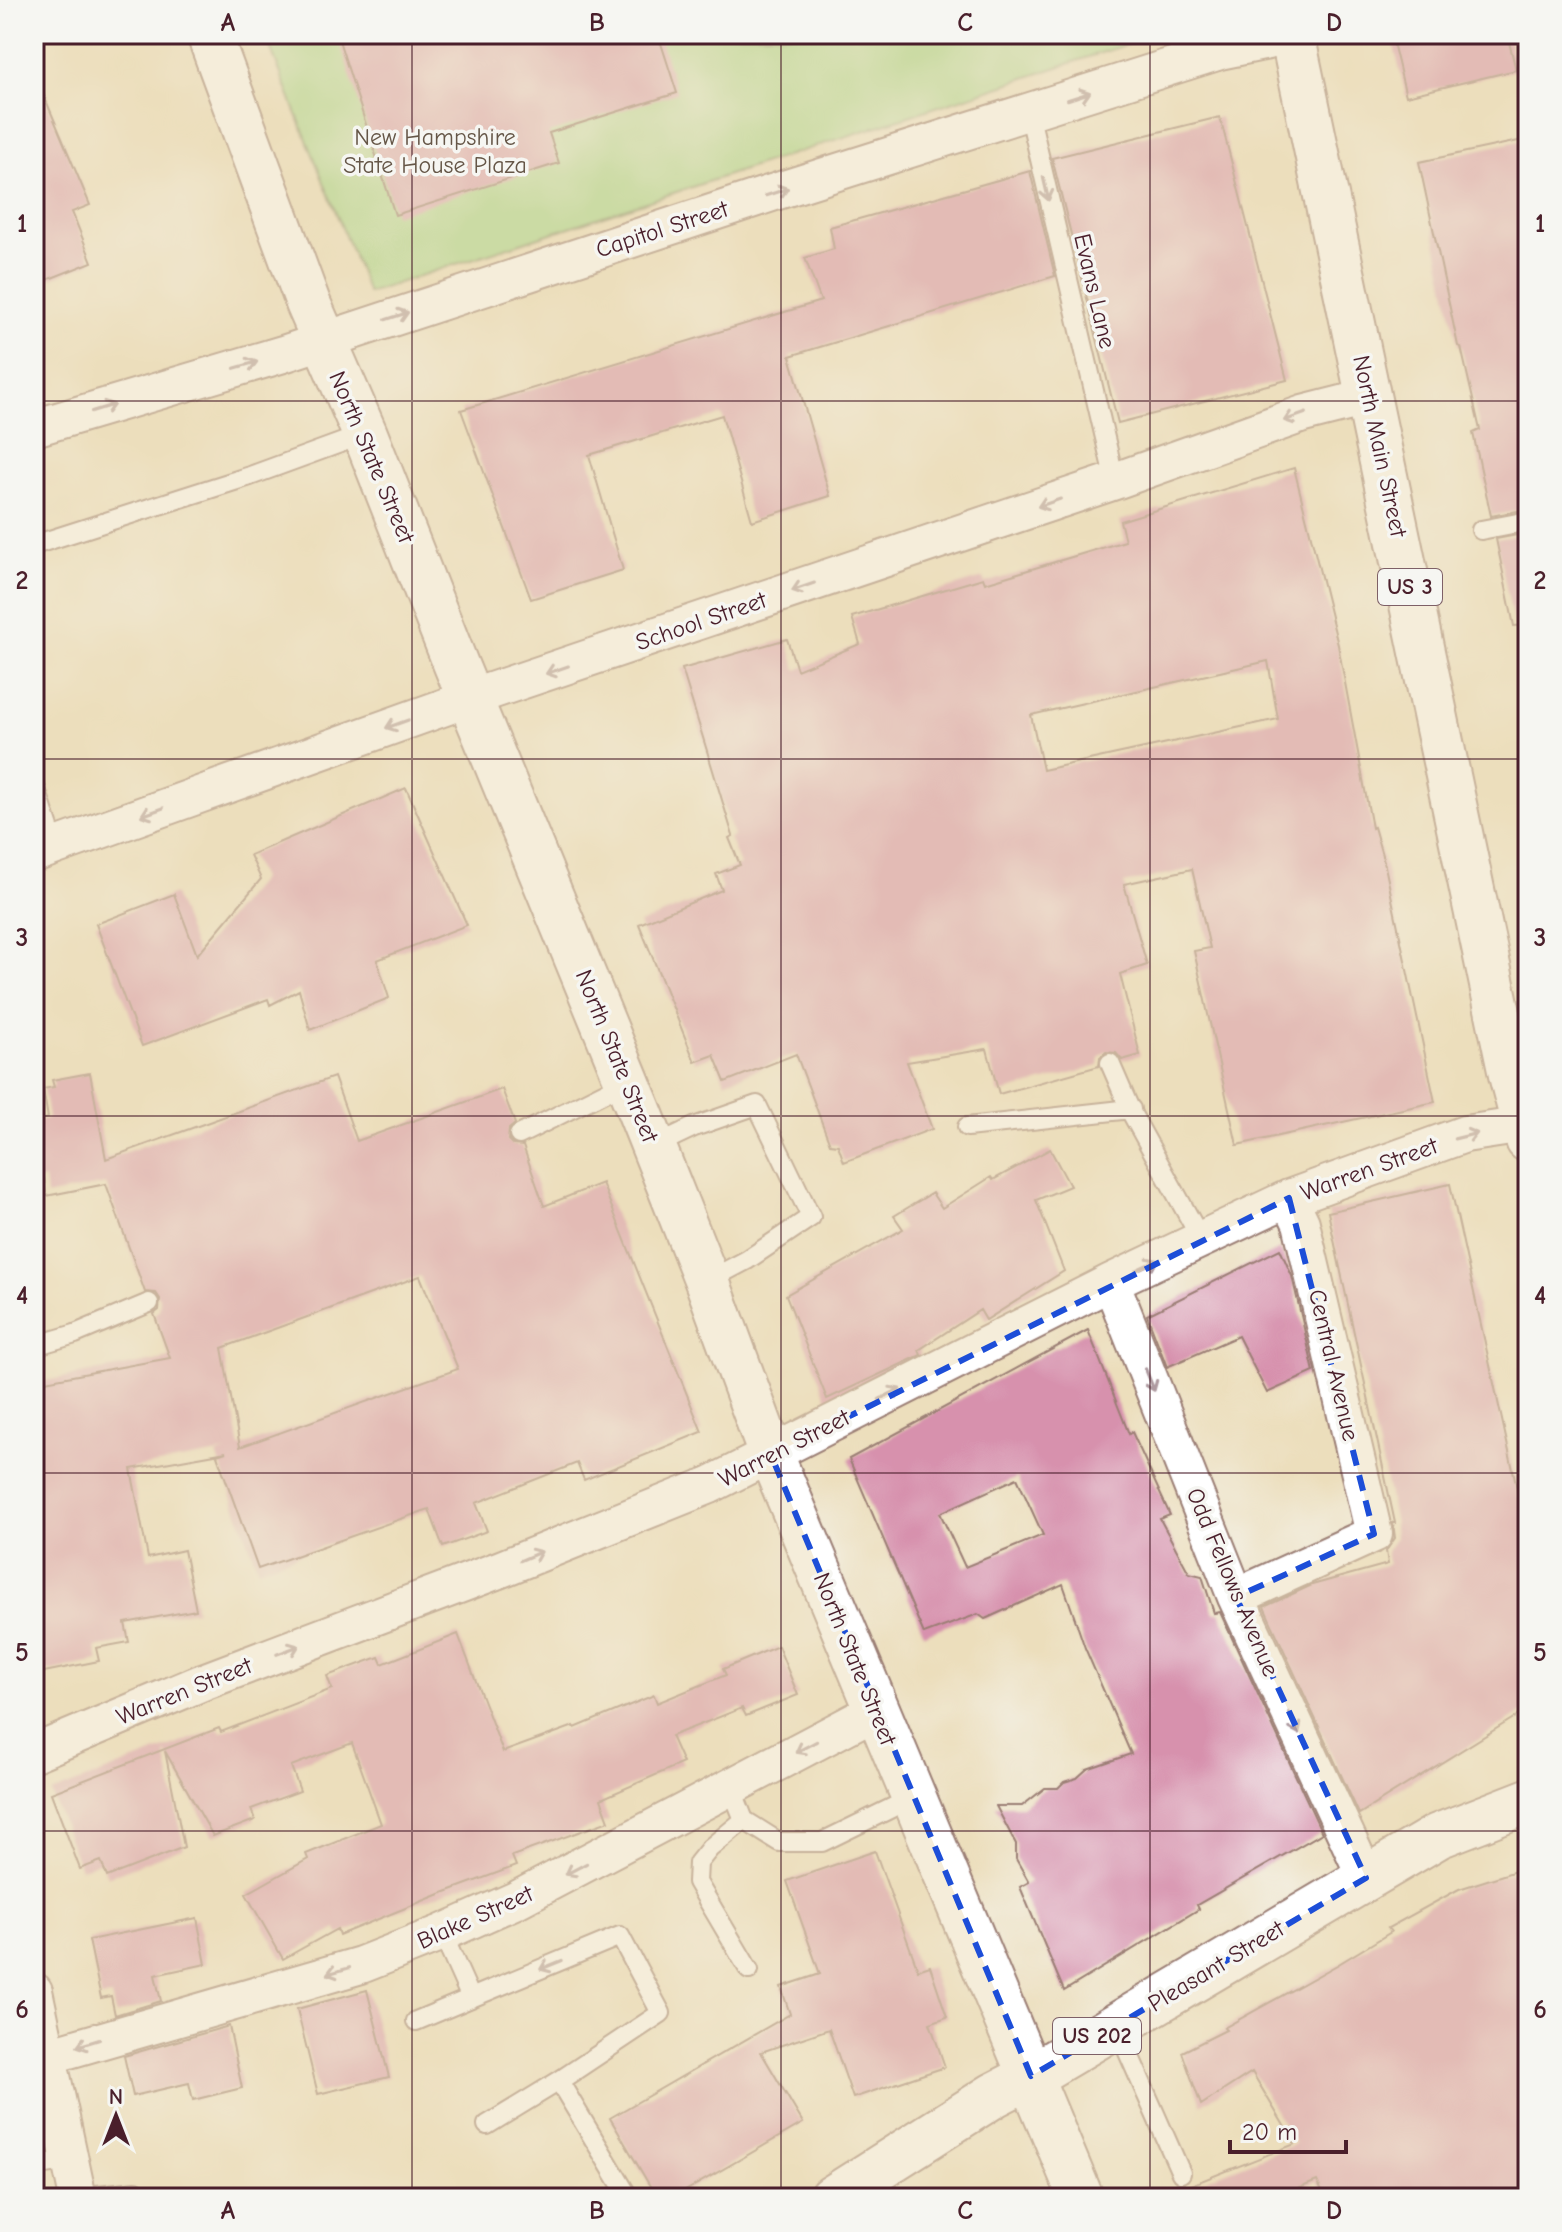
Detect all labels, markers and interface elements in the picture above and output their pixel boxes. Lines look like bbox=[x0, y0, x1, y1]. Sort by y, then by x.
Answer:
text: A bbox=[221, 8, 236, 38]
text: B bbox=[589, 8, 605, 38]
text: C bbox=[957, 8, 973, 38]
text: D bbox=[1326, 8, 1342, 38]
one-way arrow bbox=[1066, 88, 1091, 103]
park label: New Hampshire State House Plaza bbox=[343, 123, 527, 179]
one-way arrow bbox=[1039, 175, 1054, 201]
one-way arrow bbox=[765, 183, 790, 198]
street label: Capitol Street bbox=[592, 194, 733, 264]
text: 1 bbox=[17, 209, 27, 239]
text: 1 bbox=[1535, 209, 1545, 239]
street label: Evans Lane bbox=[1068, 231, 1122, 351]
one-way arrow bbox=[384, 308, 409, 322]
street label: North Main Street bbox=[1347, 353, 1413, 541]
one-way arrow bbox=[233, 357, 259, 372]
street label: North State Street bbox=[323, 367, 421, 548]
one-way arrow bbox=[89, 400, 115, 415]
one-way arrow bbox=[1282, 410, 1307, 425]
one-way arrow bbox=[1037, 497, 1062, 512]
text: 2 bbox=[16, 566, 28, 596]
text: 2 bbox=[1534, 566, 1546, 596]
road number: US 3 bbox=[1378, 569, 1442, 605]
one-way arrow bbox=[791, 580, 816, 595]
street label: School Street bbox=[632, 585, 771, 656]
one-way arrow bbox=[545, 664, 570, 679]
one-way arrow bbox=[385, 718, 410, 733]
one-way arrow bbox=[140, 805, 165, 820]
text: 3 bbox=[16, 923, 28, 953]
text: 3 bbox=[1534, 923, 1546, 953]
street label: North State Street bbox=[570, 966, 665, 1148]
one-way arrow bbox=[1452, 1127, 1478, 1142]
street label: Warren Street bbox=[1297, 1131, 1442, 1207]
one-way arrow bbox=[1135, 1257, 1159, 1272]
text: 4 bbox=[16, 1281, 28, 1311]
text: 4 bbox=[1534, 1281, 1546, 1311]
street label: Central Avenue bbox=[1303, 1286, 1365, 1444]
one-way arrow bbox=[1144, 1367, 1158, 1392]
one-way arrow bbox=[878, 1386, 902, 1402]
street label: Warren Street bbox=[714, 1402, 855, 1493]
street label: Odd Fellows Avenue bbox=[1181, 1484, 1285, 1680]
one-way arrow bbox=[518, 1548, 542, 1563]
street label: North State Street bbox=[808, 1569, 903, 1751]
text: 5 bbox=[15, 1638, 29, 1668]
text: 5 bbox=[1533, 1638, 1547, 1668]
one-way arrow bbox=[275, 1642, 300, 1656]
street label: Warren Street bbox=[112, 1651, 257, 1731]
one-way arrow bbox=[1287, 1711, 1302, 1735]
one-way arrow bbox=[795, 1740, 819, 1756]
one-way arrow bbox=[565, 1861, 589, 1877]
street label: Blake Street bbox=[413, 1879, 538, 1955]
street label: Pleasant Street bbox=[1143, 1914, 1290, 2018]
one-way arrow bbox=[539, 1958, 564, 1973]
one-way arrow bbox=[326, 1965, 352, 1980]
text: 6 bbox=[15, 1995, 29, 2025]
text: 6 bbox=[1533, 1995, 1547, 2025]
road number: US 202 bbox=[1053, 2018, 1141, 2054]
one-way arrow bbox=[76, 2036, 101, 2051]
north arrow bbox=[76, 2076, 156, 2156]
text: N bbox=[109, 2084, 123, 2110]
scale bar bbox=[1230, 2104, 1346, 2154]
text: 20 m bbox=[1242, 2118, 1297, 2146]
text: A bbox=[221, 2196, 236, 2226]
text: B bbox=[589, 2196, 605, 2226]
text: C bbox=[957, 2196, 973, 2226]
text: D bbox=[1326, 2196, 1342, 2226]

